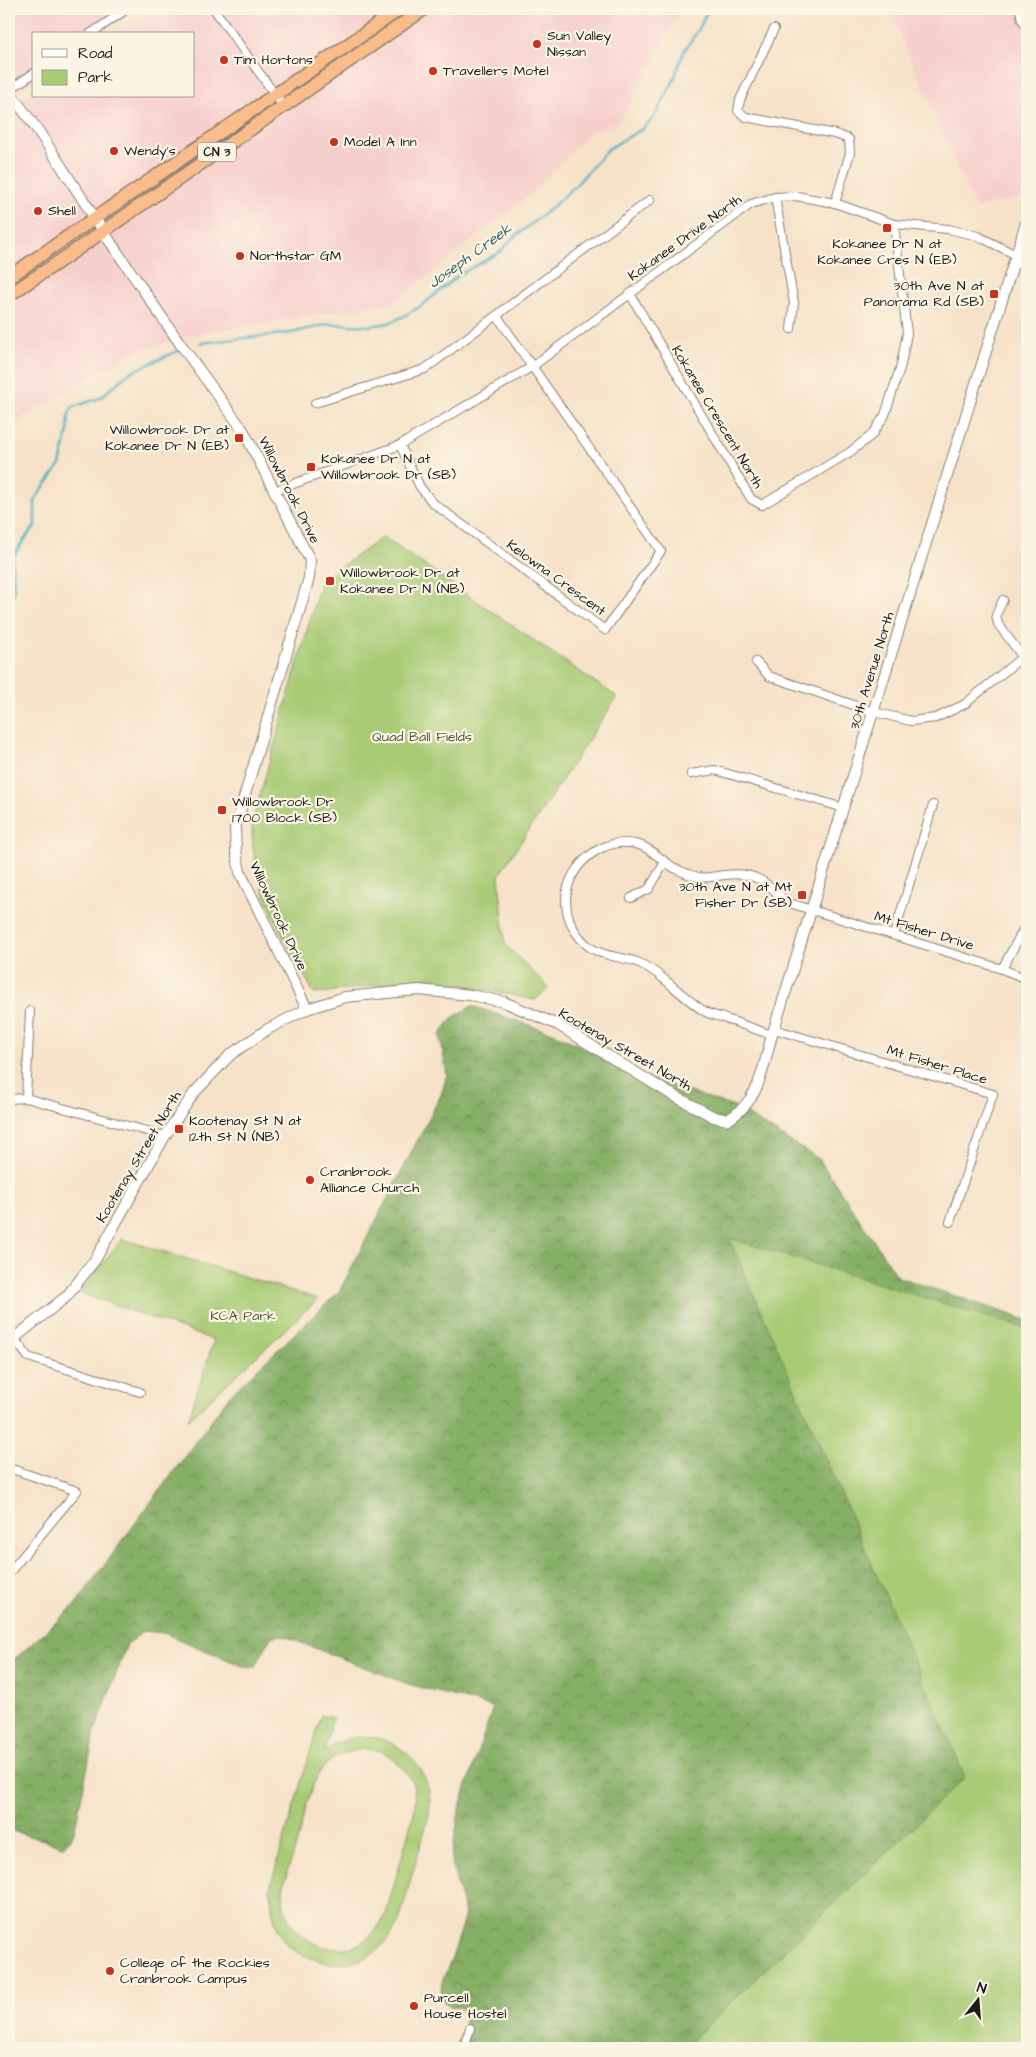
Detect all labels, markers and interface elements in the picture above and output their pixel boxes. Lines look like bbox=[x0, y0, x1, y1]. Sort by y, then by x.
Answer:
place label: Sun Valley Nissan bbox=[547, 26, 612, 62]
legend bbox=[32, 32, 195, 98]
marker: Sun Valley Nissan bbox=[531, 38, 543, 50]
text: Road bbox=[78, 43, 113, 64]
place label: Tim Hortons bbox=[234, 50, 313, 70]
marker: Tim Hortons bbox=[218, 54, 230, 66]
place label: Travellers Motel bbox=[443, 61, 549, 81]
marker: Travellers Motel bbox=[427, 65, 439, 77]
text: Park bbox=[78, 67, 113, 88]
place label: Model A Inn bbox=[344, 132, 417, 152]
marker: Model A Inn bbox=[328, 136, 340, 148]
place label: Wendy's bbox=[124, 141, 176, 161]
road number: CN 3 bbox=[198, 142, 236, 162]
marker: Wendy's bbox=[108, 145, 120, 157]
street label: Kokanee Drive North bbox=[624, 190, 746, 286]
place label: Shell bbox=[48, 201, 76, 221]
marker: Shell bbox=[32, 205, 44, 217]
water label: Joseph Creek bbox=[424, 218, 517, 293]
marker: Kokanee Dr N at Kokanee Cres N (EB) bbox=[881, 222, 893, 234]
place label: Kokanee Dr N at Kokanee Cres N (EB) bbox=[817, 234, 957, 270]
place label: Northstar GM bbox=[250, 246, 342, 266]
marker: Northstar GM bbox=[234, 250, 246, 262]
place label: 30th Ave N at Panorama Rd (SB) bbox=[864, 276, 984, 312]
marker: 30th Ave N at Panorama Rd (SB) bbox=[988, 288, 1000, 300]
street label: Kokanee Crescent North bbox=[666, 342, 768, 492]
place label: Willowbrook Dr at Kokanee Dr N (EB) bbox=[105, 420, 229, 456]
marker: Willowbrook Dr at Kokanee Dr N (EB) bbox=[233, 432, 245, 444]
street label: Willowbrook Drive bbox=[253, 433, 325, 548]
place label: Kokanee Dr N at Willowbrook Dr (SB) bbox=[321, 449, 456, 485]
marker: Kokanee Dr N at Willowbrook Dr (SB) bbox=[305, 461, 317, 473]
street label: Kelowna Crescent bbox=[502, 535, 610, 621]
place label: Willowbrook Dr at Kokanee Dr N (NB) bbox=[340, 563, 465, 599]
marker: Willowbrook Dr at Kokanee Dr N (NB) bbox=[324, 575, 336, 587]
street label: 30th Avenue North bbox=[845, 610, 899, 732]
park label: Quad Ball Fields bbox=[372, 727, 472, 747]
place label: Willowbrook Dr 1700 Block (SB) bbox=[232, 792, 337, 828]
marker: Willowbrook Dr 1700 Block (SB) bbox=[216, 804, 228, 816]
street label: Willowbrook Drive bbox=[244, 858, 312, 974]
place label: 30th Ave N at Mt Fisher Dr (SB) bbox=[678, 877, 792, 913]
marker: 30th Ave N at Mt Fisher Dr (SB) bbox=[796, 889, 808, 901]
street label: Mt Fisher Drive bbox=[872, 906, 977, 956]
street label: Kootenay Street North bbox=[555, 1004, 695, 1096]
street label: Mt Fisher Place bbox=[884, 1040, 990, 1090]
street label: Kootenay Street North bbox=[92, 1087, 186, 1227]
place label: Kootenay St N at 12th St N (NB) bbox=[189, 1111, 302, 1147]
marker: Kootenay St N at 12th St N (NB) bbox=[173, 1123, 185, 1135]
place label: Cranbrook Alliance Church bbox=[320, 1162, 419, 1198]
marker: Cranbrook Alliance Church bbox=[304, 1174, 316, 1186]
park label: KCA Park bbox=[210, 1306, 276, 1326]
place label: College of the Rockies Cranbrook Campus bbox=[120, 1953, 270, 1989]
marker: College of the Rockies Cranbrook Campus bbox=[104, 1965, 116, 1977]
north arrow bbox=[954, 1974, 1004, 2024]
text: N bbox=[974, 1978, 989, 1999]
place label: Purcell House Hostel bbox=[424, 1988, 506, 2024]
marker: Purcell House Hostel bbox=[408, 2000, 420, 2012]

